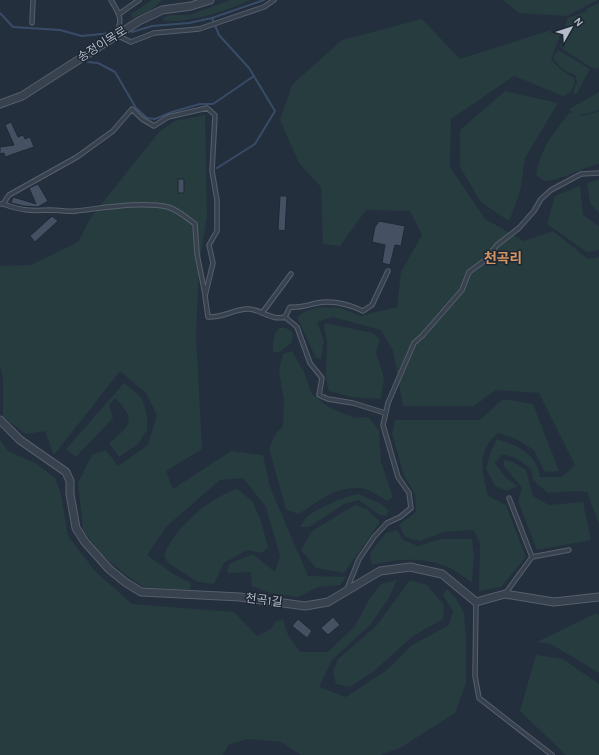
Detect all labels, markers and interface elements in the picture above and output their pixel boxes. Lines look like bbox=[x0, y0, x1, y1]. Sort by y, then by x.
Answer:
north arrow bbox=[551, 8, 591, 48]
text: N bbox=[571, 15, 586, 29]
street label: 송정이목로 bbox=[75, 23, 129, 65]
district label: 천곡리 bbox=[484, 250, 522, 267]
street label: 천곡1길 bbox=[245, 591, 283, 609]

